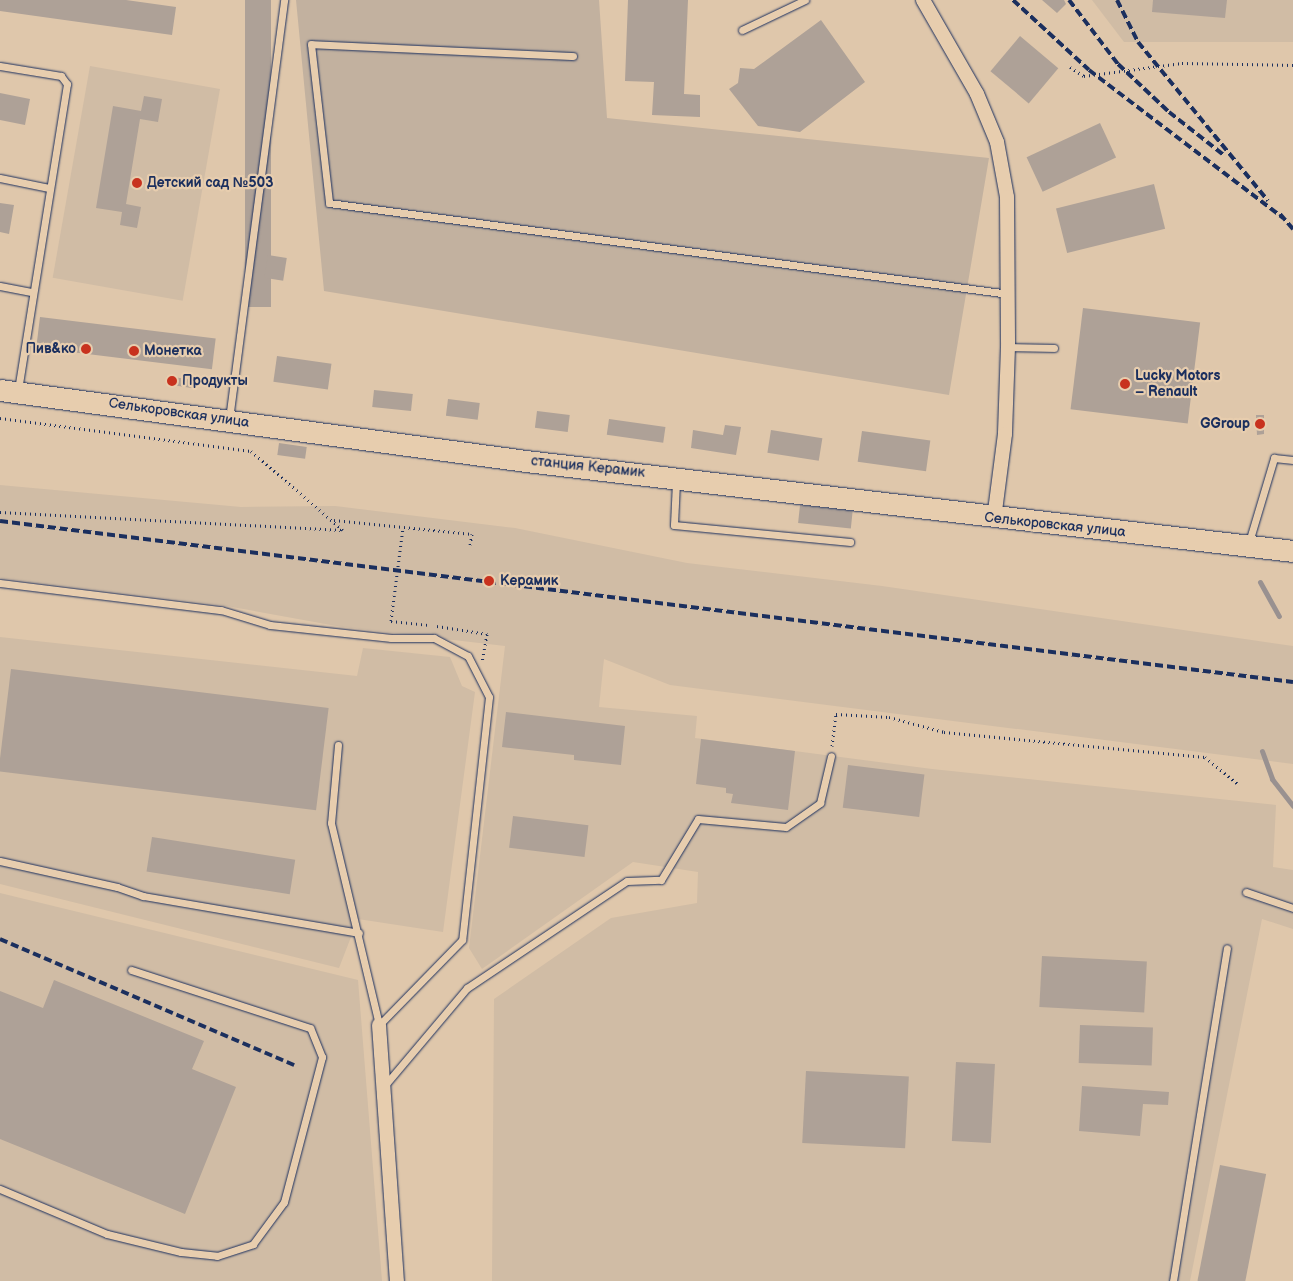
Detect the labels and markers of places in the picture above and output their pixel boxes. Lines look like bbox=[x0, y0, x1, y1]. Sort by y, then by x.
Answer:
place label: Детский сад №503 bbox=[147, 175, 273, 191]
marker: Детский сад №503 bbox=[131, 177, 143, 189]
place label: Пив&ко bbox=[25, 341, 76, 357]
marker: Пив&ко bbox=[80, 343, 92, 355]
place label: Монетка bbox=[144, 343, 202, 359]
marker: Монетка bbox=[128, 345, 140, 357]
place label: Lucky Motors – Renault bbox=[1135, 368, 1221, 401]
place label: Продукты bbox=[182, 373, 248, 389]
marker: Продукты bbox=[166, 375, 178, 387]
marker: Lucky Motors – Renault bbox=[1119, 378, 1131, 390]
place label: GGroup bbox=[1200, 416, 1250, 432]
marker: GGroup bbox=[1254, 418, 1266, 430]
place label: Керамик bbox=[500, 573, 558, 589]
marker: Керамик bbox=[482, 574, 496, 588]

